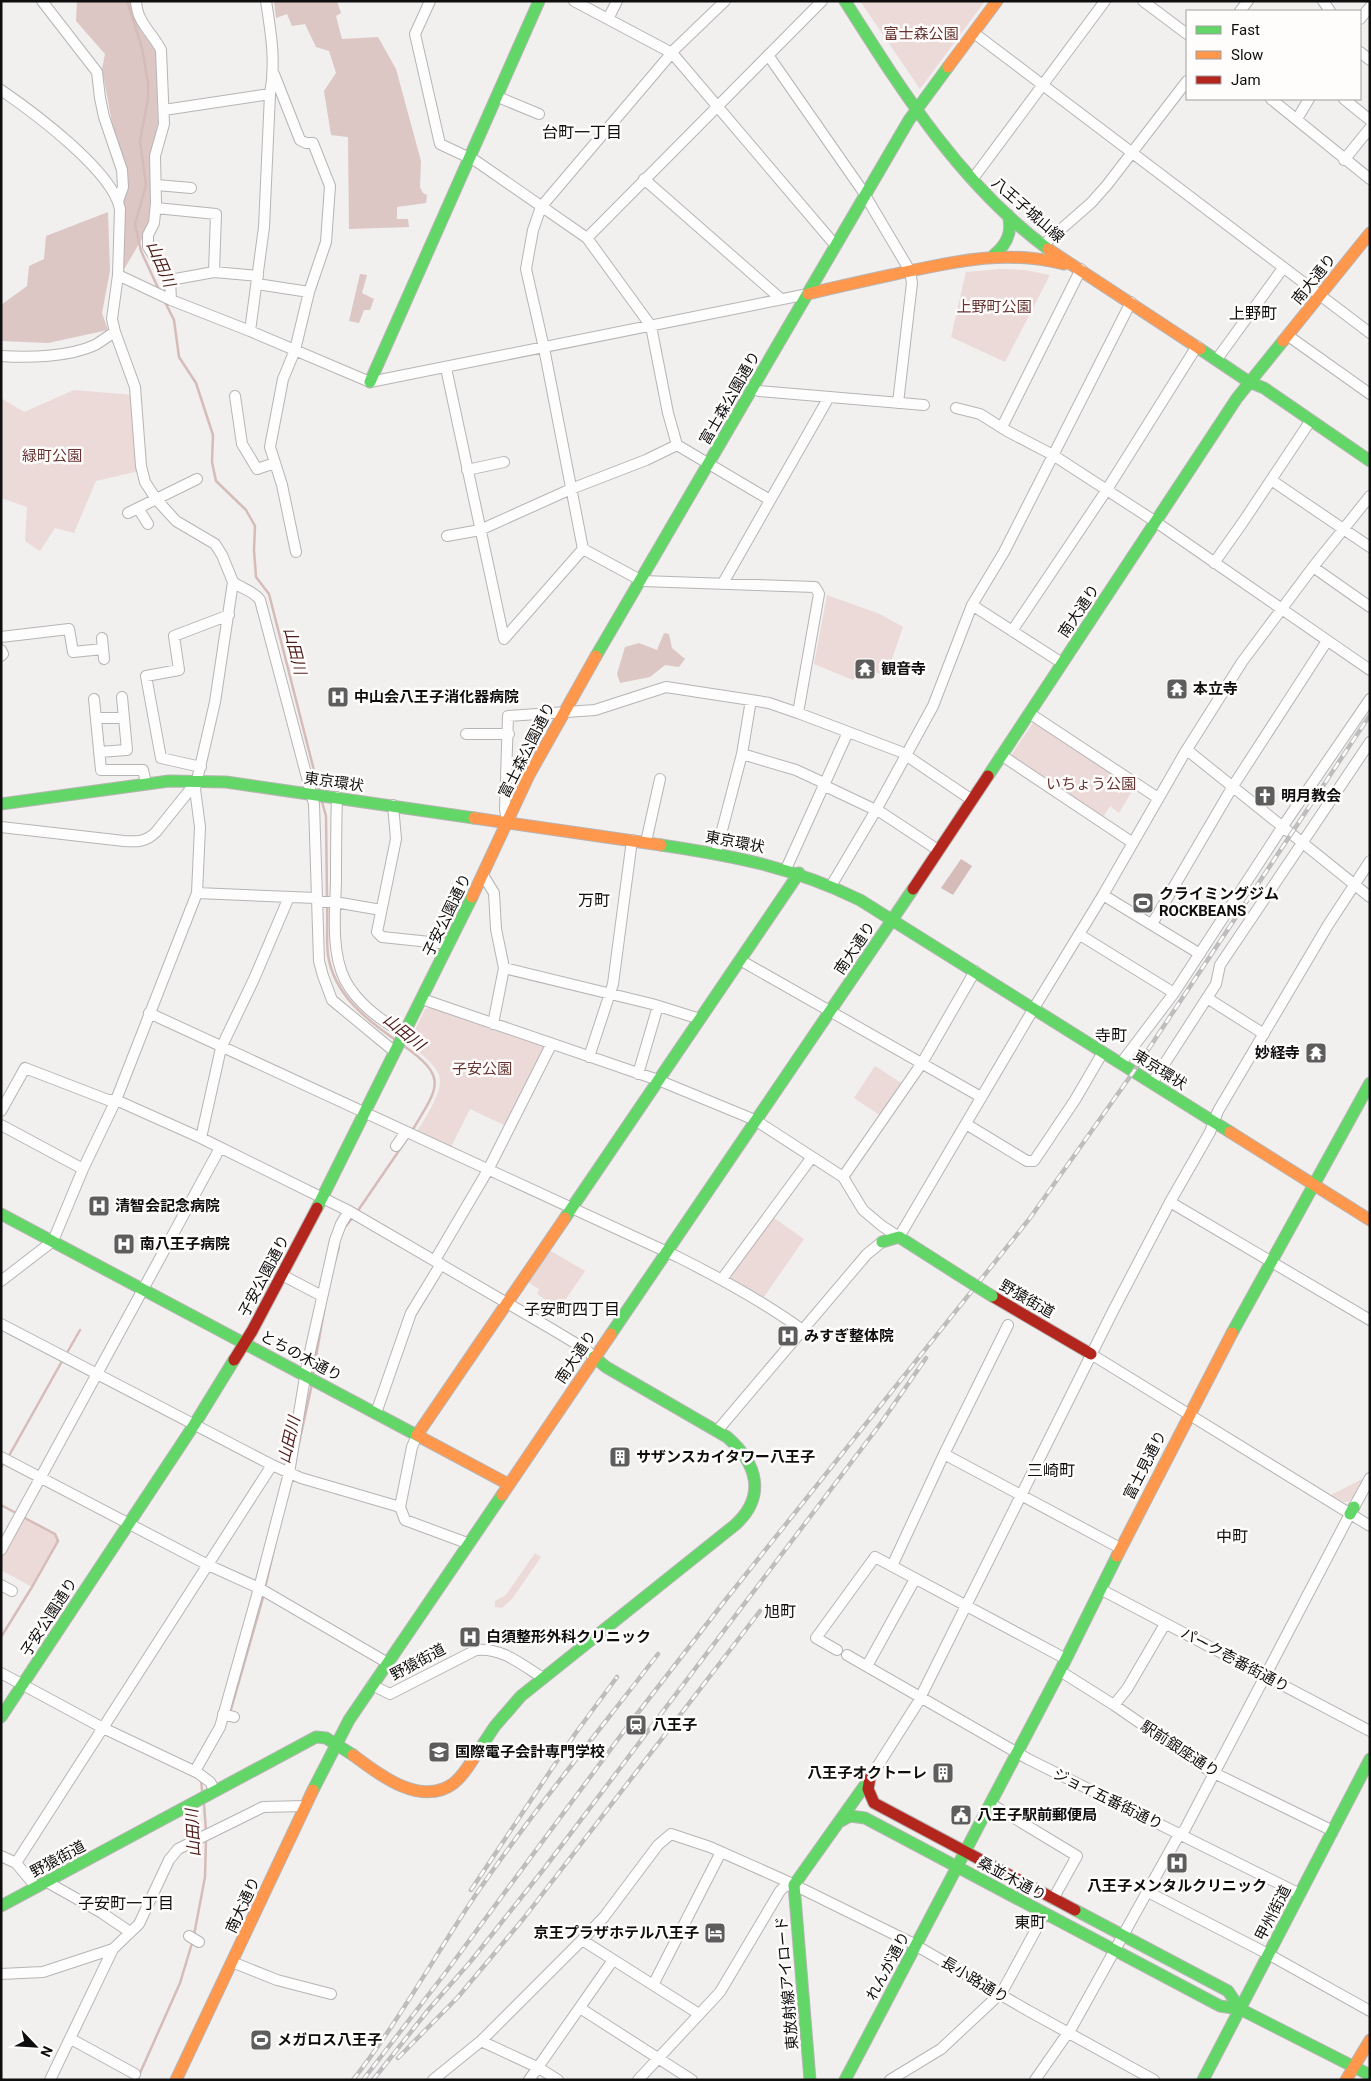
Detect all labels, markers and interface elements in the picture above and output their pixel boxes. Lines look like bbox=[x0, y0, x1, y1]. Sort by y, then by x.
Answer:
legend bbox=[1186, 10, 1361, 100]
text: Fast bbox=[1231, 21, 1260, 39]
park label: 富士森公園 bbox=[883, 25, 959, 43]
text: Slow bbox=[1231, 46, 1263, 64]
text: Jam bbox=[1231, 71, 1261, 89]
district label: 台町一丁目 bbox=[542, 123, 622, 142]
street label: 八王子城山線 bbox=[988, 174, 1068, 246]
water label: 山田川 bbox=[143, 238, 180, 292]
street label: 南大通り bbox=[1288, 250, 1340, 308]
park label: 上野町公園 bbox=[956, 298, 1032, 316]
district label: 上野町 bbox=[1229, 304, 1277, 323]
street label: 富士森公園通り bbox=[696, 348, 764, 448]
park label: 緑町公園 bbox=[22, 447, 82, 465]
street label: 南大通り bbox=[1055, 581, 1103, 641]
water label: 山田川 bbox=[280, 625, 311, 679]
temple icon: 観音寺 bbox=[853, 657, 877, 681]
place label: 観音寺 bbox=[881, 660, 926, 678]
temple icon: 本立寺 bbox=[1165, 677, 1189, 701]
place label: 本立寺 bbox=[1193, 680, 1238, 698]
hospital icon: 中山会八王子消化器病院 bbox=[326, 685, 350, 709]
place label: 中山会八王子消化器病院 bbox=[354, 688, 519, 706]
street label: 富士森公園通り bbox=[495, 699, 559, 801]
street label: 東京環状 bbox=[303, 769, 365, 795]
park label: いちょう公園 bbox=[1046, 775, 1136, 793]
church icon: 明月教会 bbox=[1253, 784, 1277, 808]
place label: 明月教会 bbox=[1281, 787, 1341, 805]
street label: 東京環状 bbox=[704, 827, 766, 857]
street label: 子安公園通り bbox=[419, 871, 475, 959]
place label: クライミングジム ROCKBEANS bbox=[1159, 885, 1279, 920]
district label: 万町 bbox=[578, 891, 610, 910]
sports icon: クライミングジム ROCKBEANS bbox=[1131, 891, 1155, 915]
street label: 南大通り bbox=[831, 918, 879, 978]
water label: 山田川 bbox=[379, 1010, 430, 1056]
district label: 寺町 bbox=[1095, 1026, 1127, 1045]
temple icon: 妙経寺 bbox=[1304, 1041, 1328, 1065]
place label: 妙経寺 bbox=[1255, 1044, 1300, 1062]
street label: 東京環状 bbox=[1130, 1046, 1190, 1094]
park label: 子安公園 bbox=[452, 1060, 512, 1078]
hospital icon: 清智会記念病院 bbox=[87, 1194, 111, 1218]
place label: 清智会記念病院 bbox=[115, 1197, 220, 1215]
hospital icon: 南八王子病院 bbox=[112, 1232, 136, 1256]
street label: 子安公園通り bbox=[235, 1232, 293, 1320]
place label: 南八王子病院 bbox=[140, 1235, 230, 1253]
street label: 野猿街道 bbox=[997, 1276, 1057, 1322]
district label: 子安町四丁目 bbox=[524, 1300, 620, 1319]
hospital icon: みすぎ整体院 bbox=[776, 1324, 800, 1348]
street label: とちの木通り bbox=[257, 1327, 345, 1385]
street label: 南大通り bbox=[552, 1327, 600, 1387]
place label: みすぎ整体院 bbox=[804, 1327, 894, 1345]
water label: 山田川 bbox=[274, 1413, 304, 1466]
street label: 富士見通り bbox=[1120, 1427, 1170, 1503]
building icon: サザンスカイタワー八王子 bbox=[608, 1445, 632, 1469]
place label: サザンスカイタワー八王子 bbox=[636, 1448, 815, 1466]
district label: 三崎町 bbox=[1027, 1461, 1075, 1480]
district label: 中町 bbox=[1216, 1527, 1248, 1546]
street label: 子安公園通り bbox=[17, 1574, 81, 1660]
district label: 旭町 bbox=[764, 1602, 796, 1621]
street label: パーク壱番街通り bbox=[1178, 1624, 1292, 1696]
hospital icon: 白須整形外科クリニック bbox=[458, 1625, 482, 1649]
place label: 白須整形外科クリニック bbox=[486, 1628, 651, 1646]
street label: 野猿街道 bbox=[387, 1640, 449, 1684]
station icon: 八王子 bbox=[624, 1713, 648, 1737]
place label: 八王子 bbox=[652, 1716, 697, 1734]
street label: 駅前銀座通り bbox=[1137, 1717, 1223, 1781]
school or university icon: 国際電子会計専門学校 bbox=[427, 1740, 451, 1764]
place label: 国際電子会計専門学校 bbox=[455, 1743, 605, 1761]
building icon: 八王子オクトーレ bbox=[931, 1761, 955, 1785]
place label: 八王子オクトーレ bbox=[807, 1764, 927, 1782]
street label: ジョイ五番街通り bbox=[1050, 1765, 1166, 1833]
public building icon: 八王子駅前郵便局 bbox=[949, 1803, 973, 1827]
place label: 八王子駅前郵便局 bbox=[977, 1806, 1097, 1824]
water label: 山田川 bbox=[182, 1807, 204, 1857]
street label: 野猿街道 bbox=[27, 1837, 89, 1881]
hospital icon: 八王子メンタルクリニック bbox=[1165, 1851, 1189, 1875]
street label: 桑並木通り bbox=[975, 1853, 1049, 1905]
street label: 南大通り bbox=[222, 1874, 264, 1936]
place label: 八王子メンタルクリニック bbox=[1087, 1877, 1267, 1895]
street label: 甲州街道 bbox=[1251, 1882, 1295, 1944]
district label: 子安町一丁目 bbox=[78, 1894, 174, 1913]
district label: 東町 bbox=[1014, 1913, 1046, 1932]
street label: 東放射線アイロード bbox=[772, 1915, 802, 2051]
hotel icon: 京王プラザホテル八王子 bbox=[703, 1921, 727, 1945]
place label: 京王プラザホテル八王子 bbox=[534, 1924, 699, 1942]
street label: れんが通り bbox=[862, 1929, 914, 2003]
street label: 長小路通り bbox=[938, 1953, 1012, 2007]
north arrow bbox=[10, 2021, 60, 2071]
sports icon: メガロス八王子 bbox=[249, 2028, 273, 2052]
place label: メガロス八王子 bbox=[277, 2031, 382, 2049]
text: N bbox=[37, 2044, 56, 2059]

